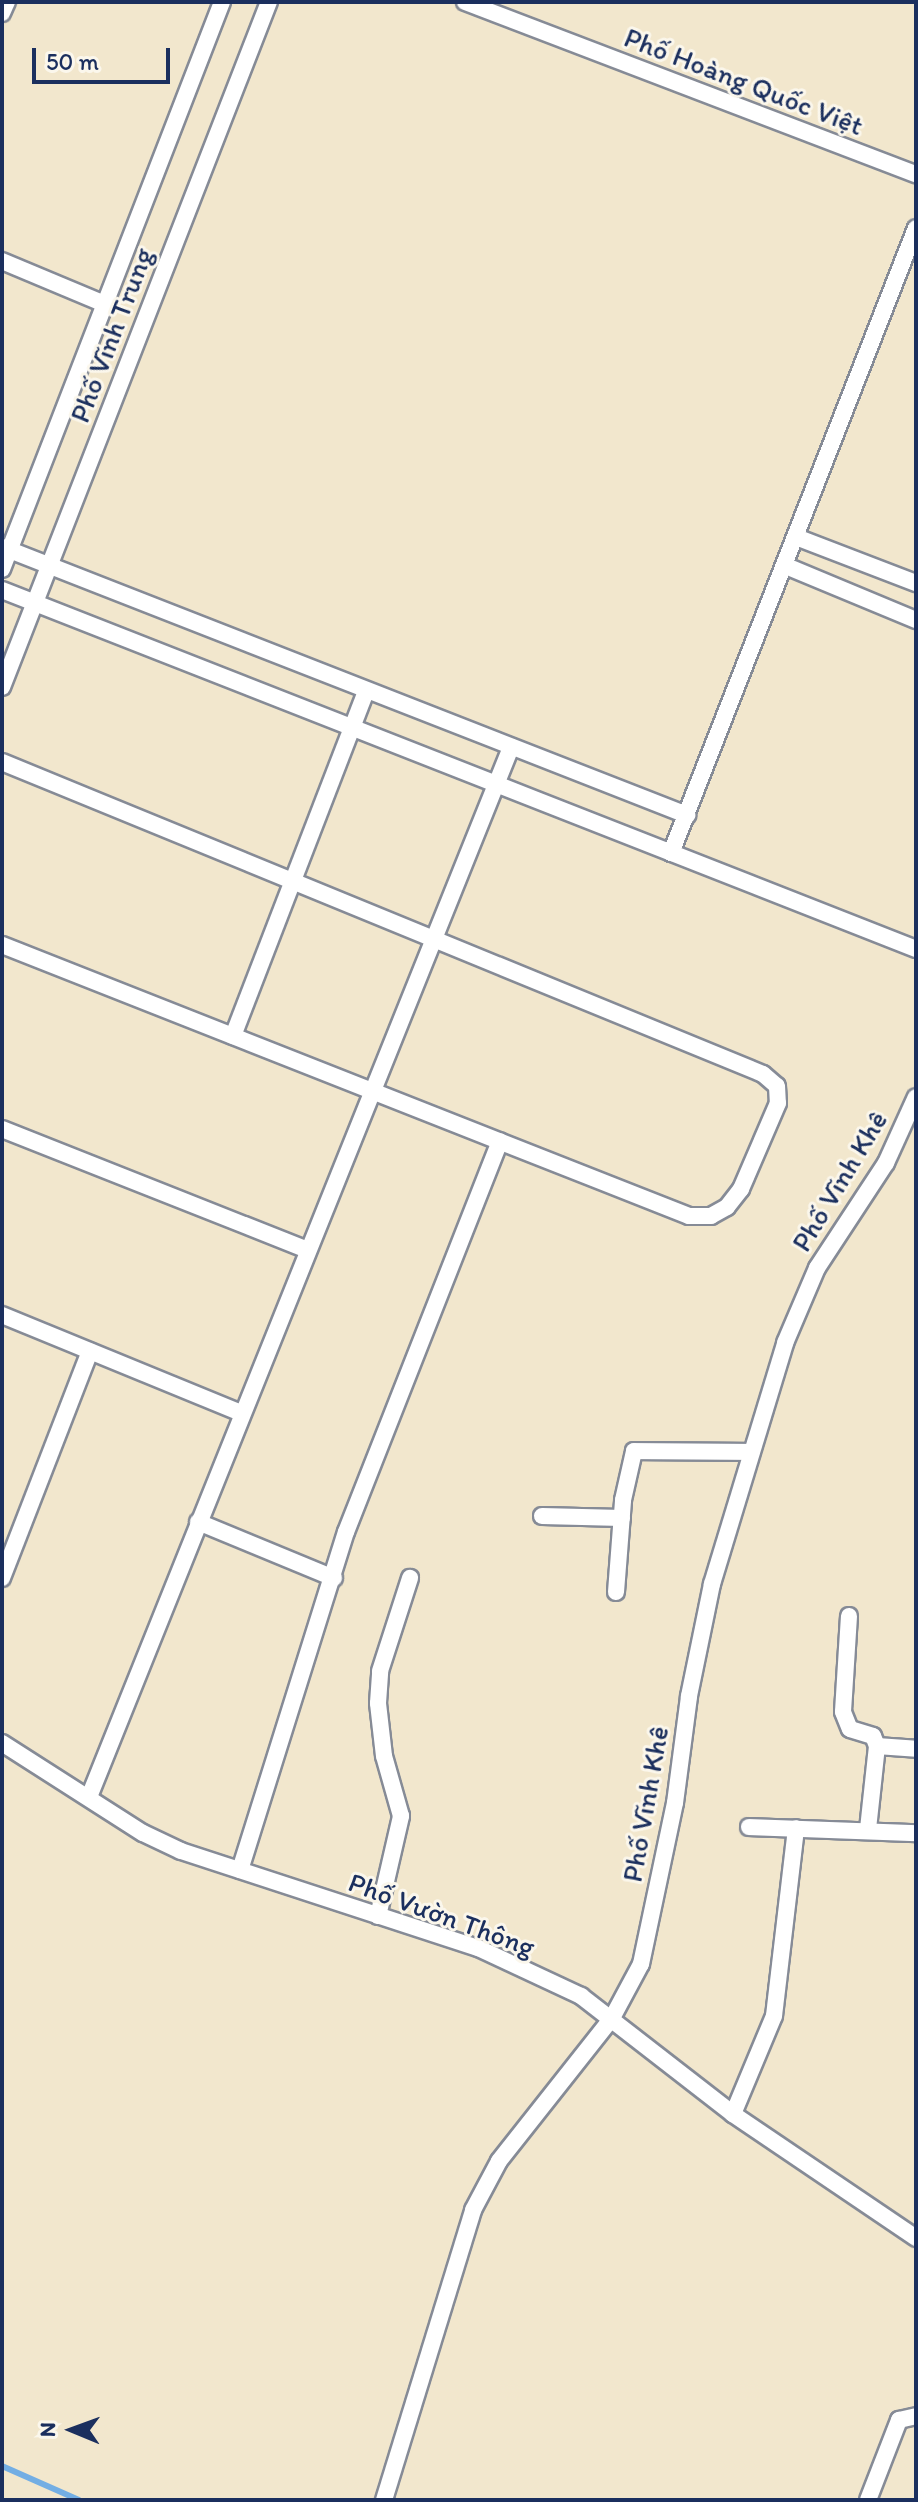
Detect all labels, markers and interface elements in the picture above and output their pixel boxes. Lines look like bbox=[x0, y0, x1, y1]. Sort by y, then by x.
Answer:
street label: Phố Hoàng Quốc Việt bbox=[620, 20, 868, 142]
scale bar bbox=[36, 32, 174, 82]
text: 50 m bbox=[46, 47, 99, 76]
street label: Phố Vĩnh Trung bbox=[63, 244, 159, 426]
street label: Phố Vĩnh Khê bbox=[784, 1105, 894, 1257]
street label: Phố Vĩnh Khê bbox=[615, 1723, 675, 1885]
street label: Phố Vườn Thông bbox=[344, 1865, 540, 1963]
north arrow bbox=[32, 2390, 112, 2470]
text: N bbox=[34, 2422, 61, 2437]

